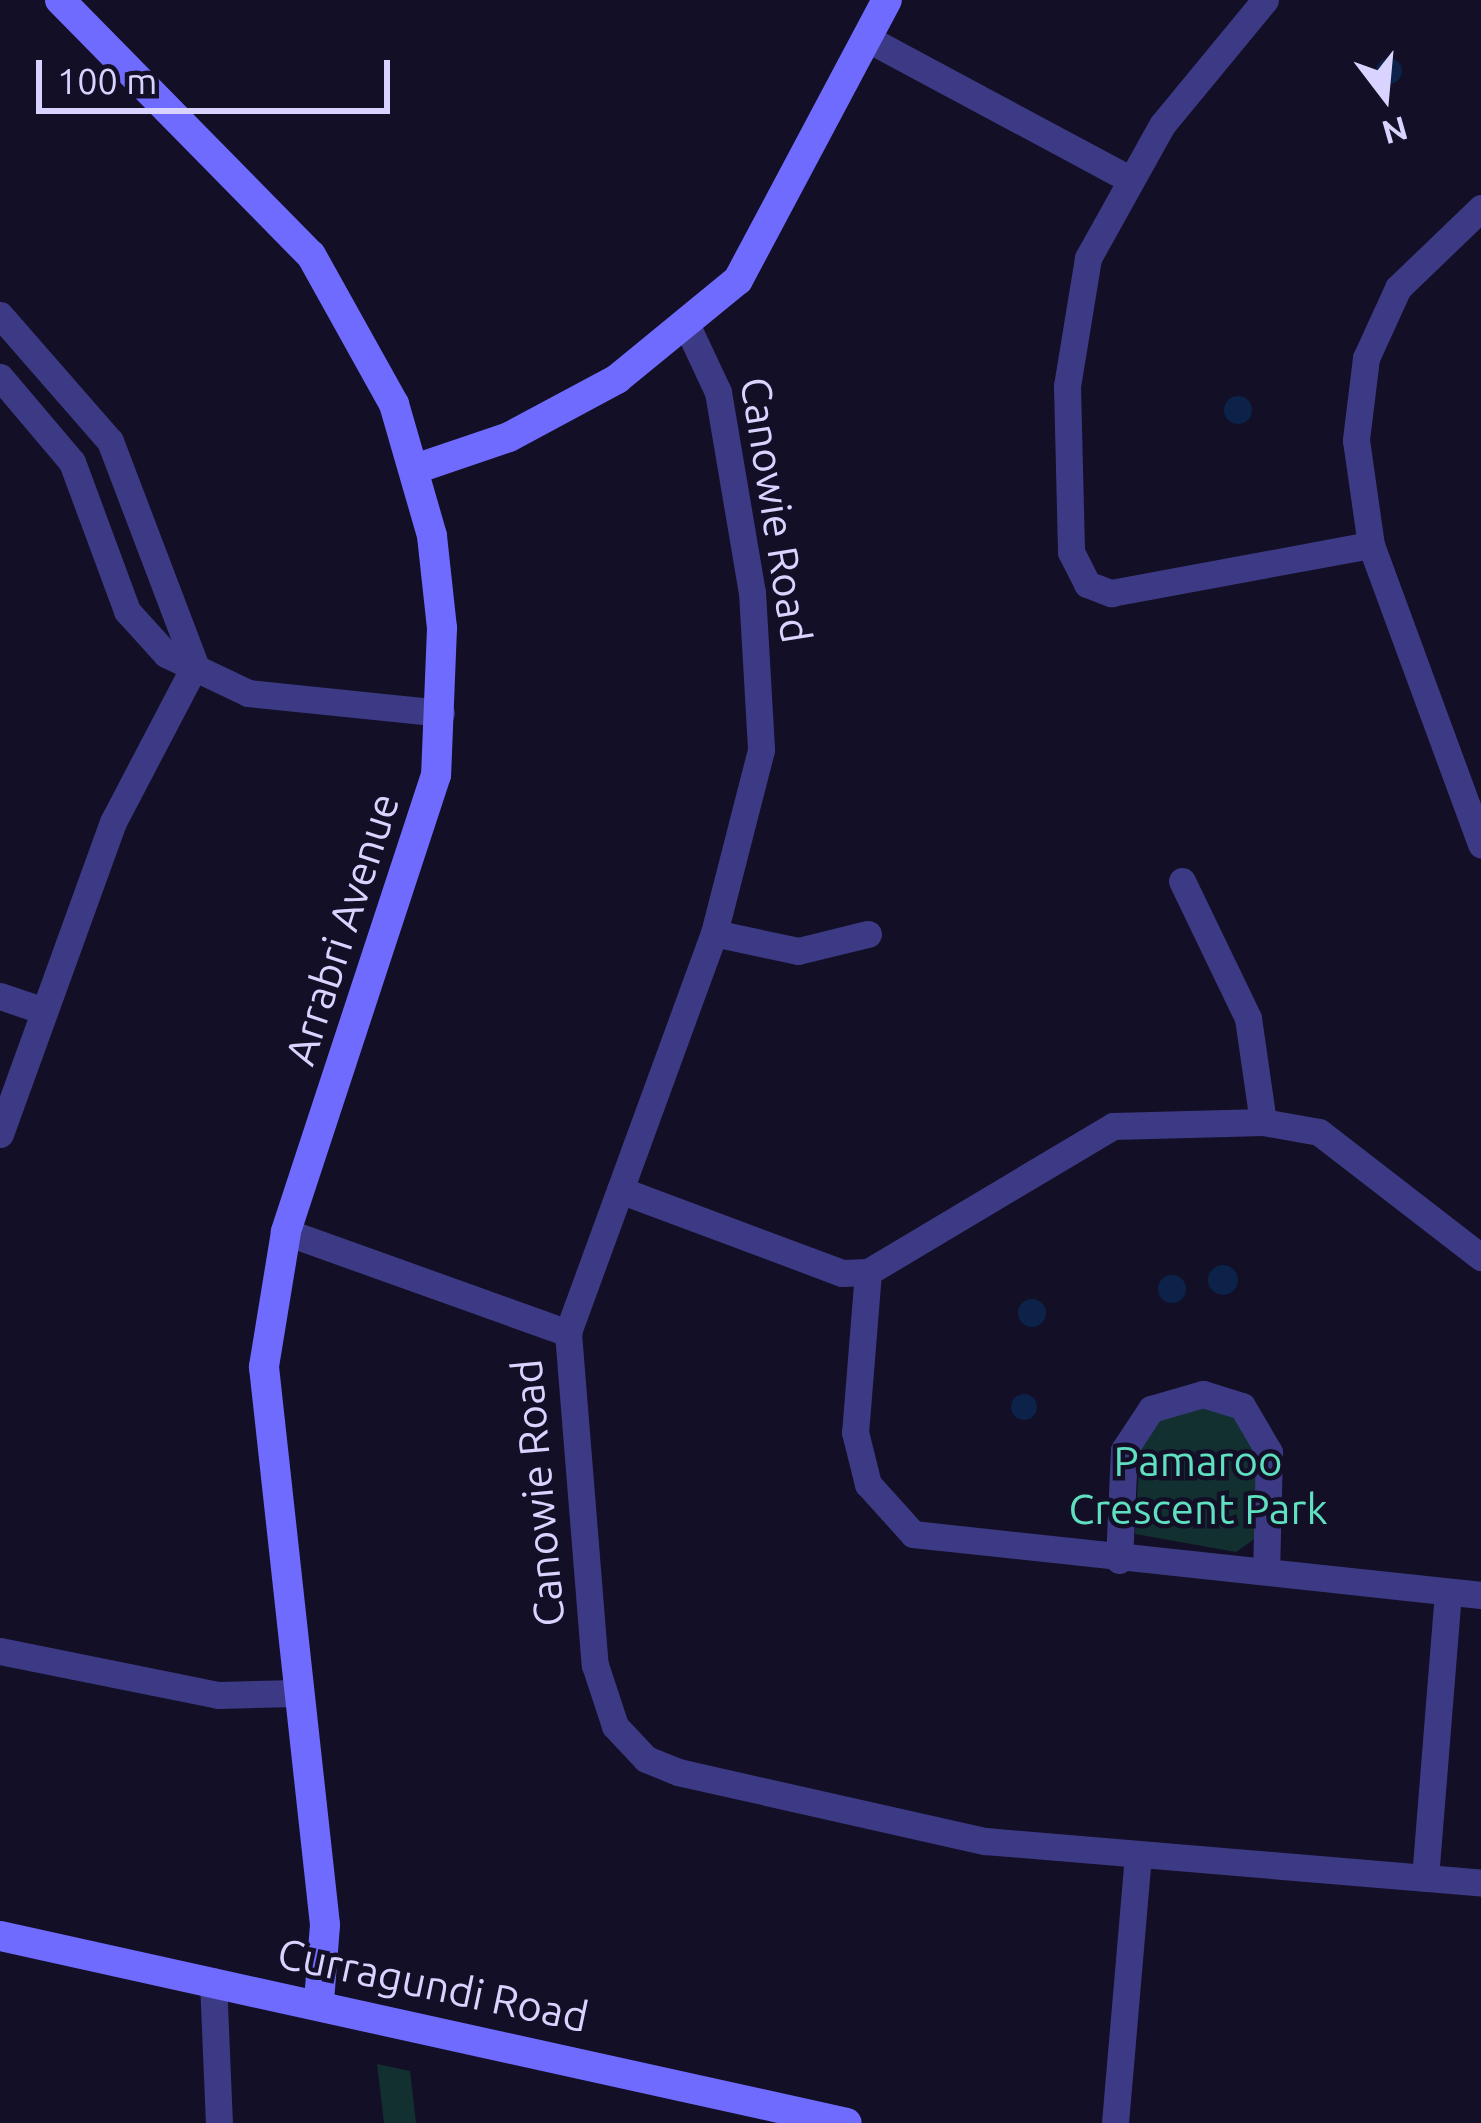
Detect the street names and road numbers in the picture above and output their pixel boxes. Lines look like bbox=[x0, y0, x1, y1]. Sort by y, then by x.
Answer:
street label: Canowie Road bbox=[730, 374, 822, 646]
street label: Arrabri Avenue bbox=[274, 787, 410, 1071]
street label: Canowie Road bbox=[501, 1357, 575, 1629]
street label: Curragundi Road bbox=[273, 1927, 593, 2043]

